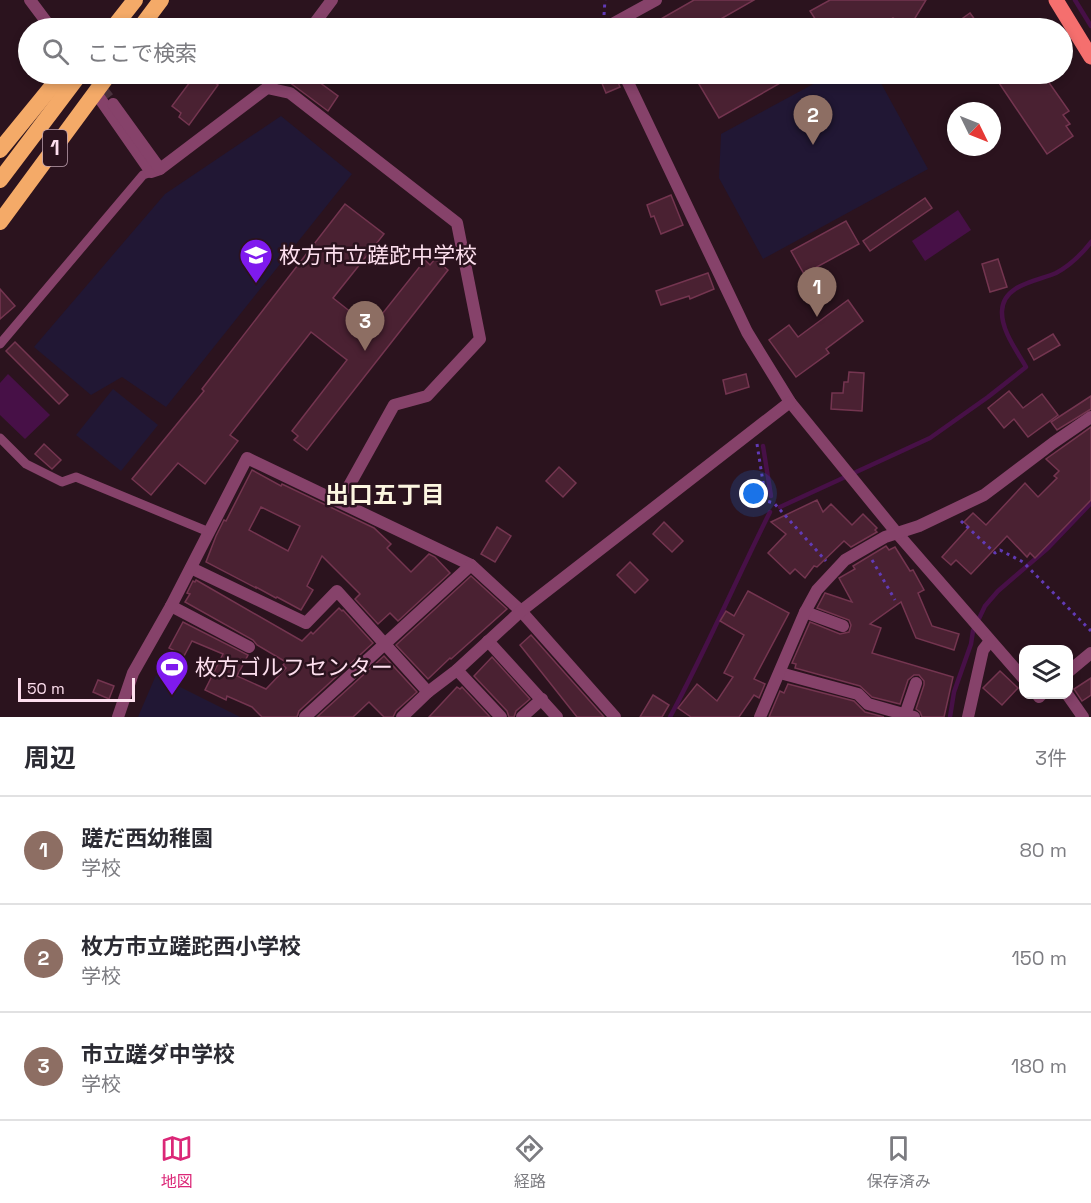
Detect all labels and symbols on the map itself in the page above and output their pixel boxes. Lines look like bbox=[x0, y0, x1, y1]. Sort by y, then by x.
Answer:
pin: 2 bbox=[794, 96, 832, 145]
north arrow bbox=[947, 102, 1001, 156]
road number: 1 bbox=[43, 130, 67, 166]
school or university icon: 枚方市立蹉跎中学校 bbox=[238, 237, 274, 284]
place label: 枚方市立蹉跎中学校 bbox=[279, 241, 477, 269]
pin: 1 bbox=[798, 268, 836, 317]
pin: 3 bbox=[346, 302, 385, 351]
district label: 出口五丁目 bbox=[325, 479, 445, 510]
your location bbox=[739, 479, 768, 508]
sports icon: 枚方ゴルフセンター bbox=[154, 649, 190, 696]
place label: 枚方ゴルフセンター bbox=[195, 653, 393, 681]
scale bar bbox=[18, 675, 135, 702]

